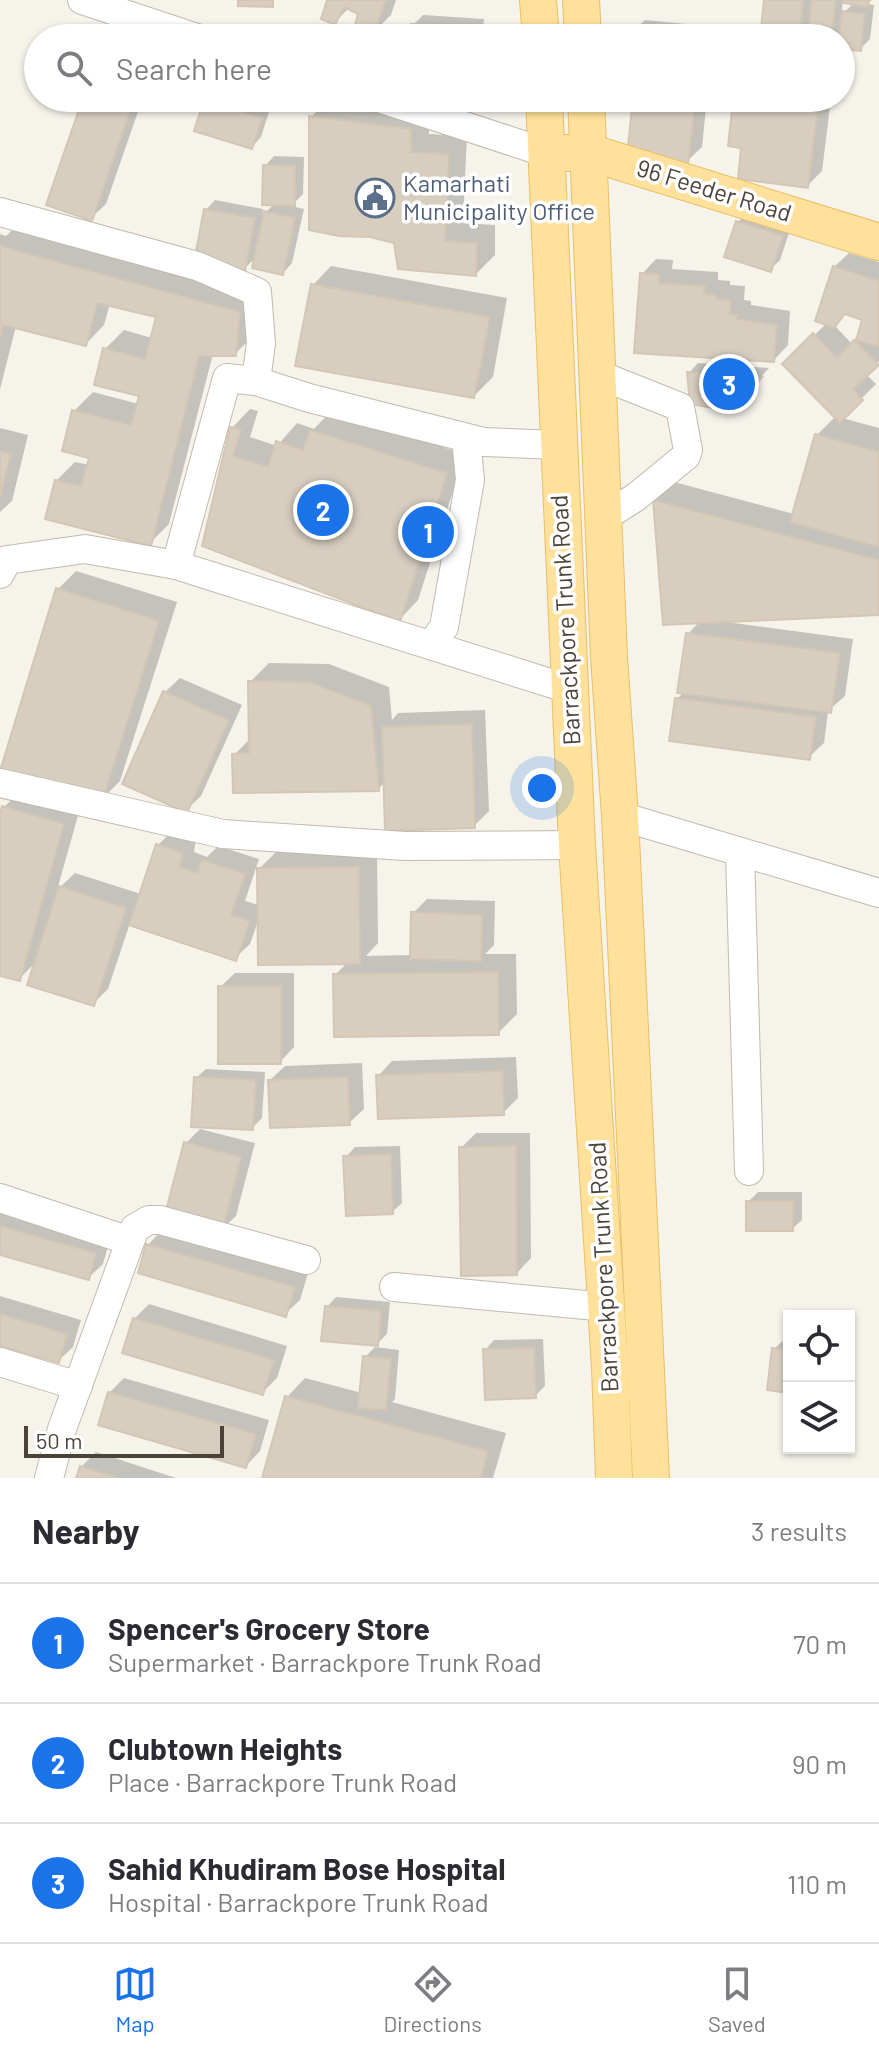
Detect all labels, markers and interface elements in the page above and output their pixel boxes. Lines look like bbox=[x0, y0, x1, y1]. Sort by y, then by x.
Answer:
search box bbox=[24, 24, 855, 112]
icon: search bbox=[52, 46, 96, 90]
text: Search here bbox=[116, 50, 272, 86]
street label: 96 Feeder Road bbox=[633, 152, 795, 227]
place label: Kamarhati Municipality Office bbox=[403, 168, 595, 225]
public building icon: Kamarhati Municipality Office bbox=[354, 177, 396, 219]
pin: 3 bbox=[703, 354, 755, 414]
pin: 2 bbox=[297, 480, 349, 540]
street label: Barrackpore Trunk Road bbox=[543, 494, 586, 746]
pin: 1 bbox=[402, 502, 454, 562]
your location bbox=[522, 768, 562, 808]
street label: Barrackpore Trunk Road bbox=[581, 1141, 624, 1393]
map controls bbox=[783, 1310, 855, 1454]
button: locate bbox=[783, 1310, 855, 1382]
button: layers bbox=[783, 1382, 855, 1454]
scale bar bbox=[24, 1422, 224, 1458]
text: 50 m bbox=[36, 1427, 82, 1453]
text: Nearby bbox=[32, 1510, 140, 1551]
text: 3 results bbox=[751, 1515, 847, 1546]
text: Spencer's Grocery Store bbox=[108, 1610, 430, 1646]
text: 1 bbox=[53, 1628, 63, 1659]
text: 70 m bbox=[793, 1628, 847, 1659]
text: Supermarket · Barrackpore Trunk Road bbox=[108, 1646, 542, 1677]
text: Clubtown Heights bbox=[108, 1730, 342, 1766]
text: 2 bbox=[51, 1748, 65, 1779]
text: 90 m bbox=[792, 1748, 847, 1779]
text: Place · Barrackpore Trunk Road bbox=[108, 1766, 457, 1797]
text: Sahid Khudiram Bose Hospital bbox=[108, 1850, 506, 1886]
text: 3 bbox=[51, 1868, 65, 1899]
text: 110 m bbox=[787, 1868, 847, 1899]
text: Hospital · Barrackpore Trunk Road bbox=[108, 1886, 489, 1917]
tab: Map bbox=[113, 1962, 157, 2036]
tab: Directions bbox=[383, 1962, 482, 2036]
tab: Saved bbox=[708, 1962, 766, 2036]

